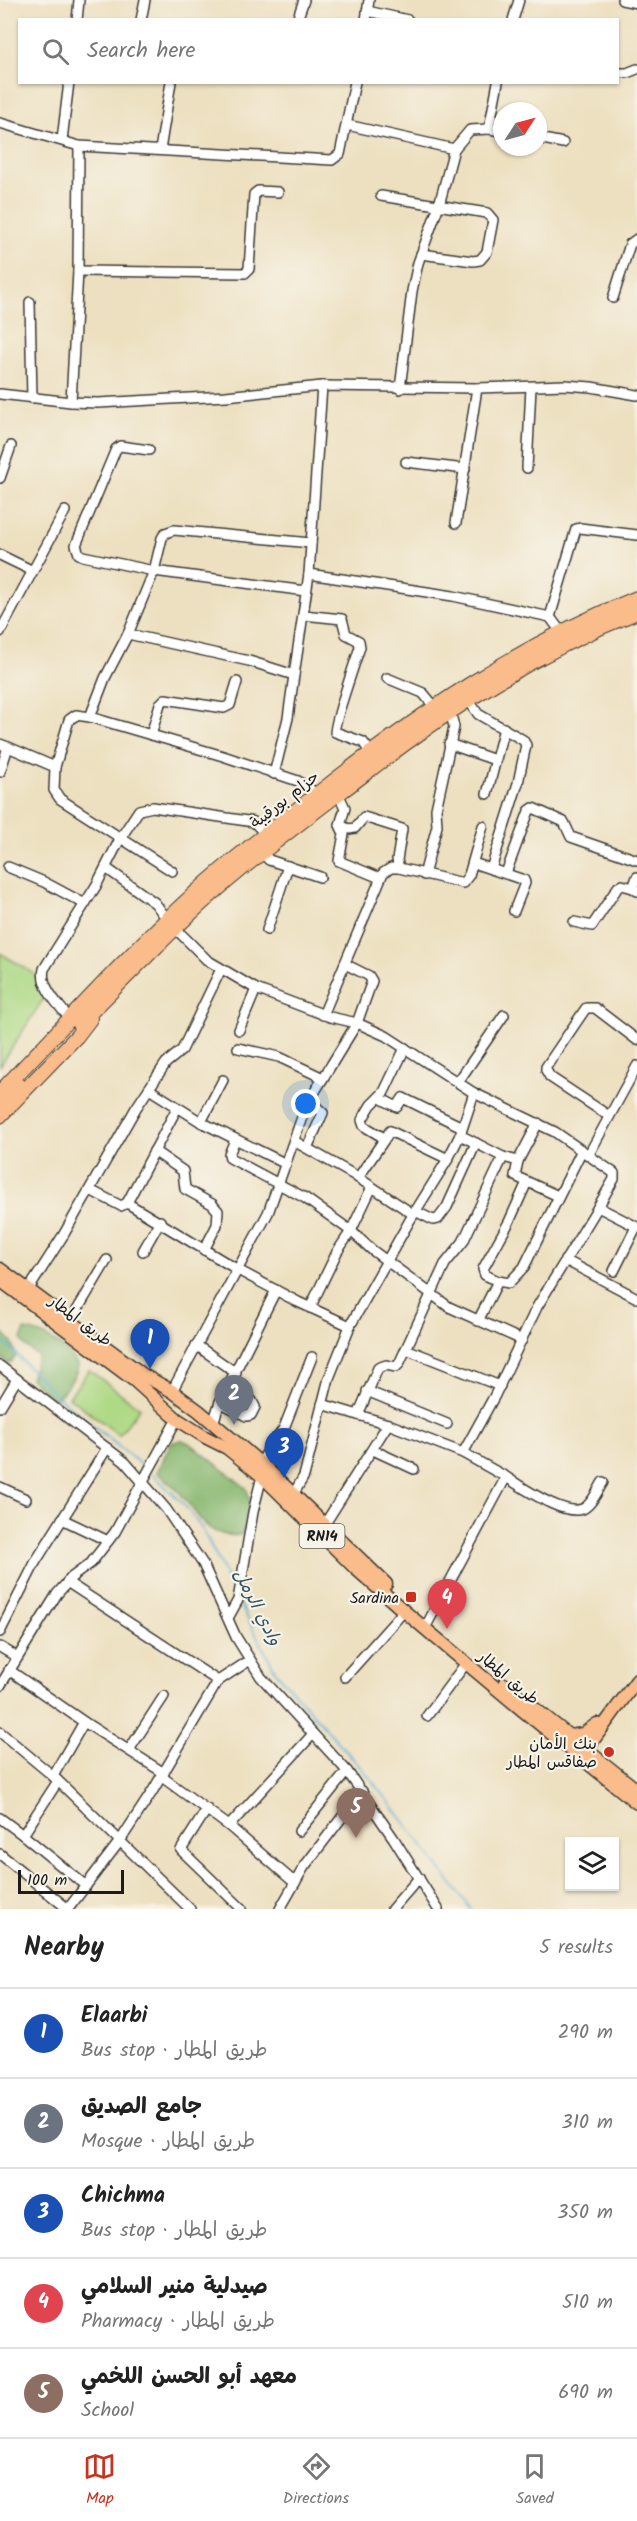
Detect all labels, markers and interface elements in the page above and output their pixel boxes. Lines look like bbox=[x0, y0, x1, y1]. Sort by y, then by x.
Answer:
search box bbox=[18, 18, 619, 84]
text: Search here bbox=[87, 34, 195, 69]
icon: search bbox=[39, 35, 72, 68]
north arrow bbox=[493, 102, 547, 156]
street label: حزام بورقيبة bbox=[245, 765, 325, 835]
your location bbox=[291, 1089, 320, 1118]
street label: طريق المطار bbox=[42, 1288, 117, 1353]
pin: 1 bbox=[130, 1320, 170, 1369]
pin: 2 bbox=[214, 1376, 254, 1425]
pin: 3 bbox=[264, 1428, 304, 1478]
road number: RN14 bbox=[300, 1524, 344, 1548]
water label: وادي الرمل bbox=[225, 1564, 289, 1652]
pin: 4 bbox=[428, 1580, 466, 1629]
place label: Sardina bbox=[350, 1586, 399, 1611]
marker: Sardina bbox=[404, 1590, 418, 1604]
street label: طريق المطار bbox=[470, 1644, 544, 1711]
place label: بنك الأمان صفاقس المطار bbox=[505, 1732, 597, 1775]
marker: بنك الأمان صفاقس المطار bbox=[602, 1745, 616, 1759]
pin: 5 bbox=[336, 1788, 376, 1838]
map controls bbox=[565, 1837, 619, 1891]
button: layers bbox=[565, 1837, 619, 1891]
scale bar bbox=[18, 1867, 124, 1894]
text: 100 m bbox=[27, 1868, 67, 1893]
text: Nearby bbox=[24, 1927, 104, 1969]
text: 5 results bbox=[539, 1932, 613, 1964]
text: Elaarbi bbox=[81, 1999, 148, 2034]
text: 1 bbox=[40, 2017, 47, 2049]
text: 290 m bbox=[558, 2017, 613, 2049]
text: Bus stop · طريق المطار bbox=[81, 2035, 268, 2067]
text: جامع الصديق bbox=[81, 2090, 202, 2125]
text: 2 bbox=[38, 2107, 49, 2139]
text: 310 m bbox=[561, 2107, 613, 2139]
text: Mosque · طريق المطار bbox=[81, 2126, 255, 2158]
text: Chichma bbox=[81, 2179, 165, 2214]
text: 3 bbox=[38, 2197, 49, 2229]
text: 350 m bbox=[557, 2197, 613, 2229]
text: Bus stop · طريق المطار bbox=[81, 2215, 268, 2247]
text: صيدلية منير السلامي bbox=[81, 2270, 268, 2305]
text: 4 bbox=[38, 2287, 49, 2319]
text: 510 m bbox=[562, 2287, 613, 2319]
text: Pharmacy · طريق المطار bbox=[81, 2306, 275, 2338]
text: معهد أبو الحسن اللخمي bbox=[81, 2360, 297, 2395]
text: 5 bbox=[38, 2377, 49, 2409]
text: 690 m bbox=[558, 2377, 613, 2409]
text: School bbox=[81, 2395, 134, 2427]
tab: Map bbox=[83, 2450, 116, 2511]
tab: Directions bbox=[283, 2450, 349, 2511]
tab: Saved bbox=[516, 2450, 554, 2511]

